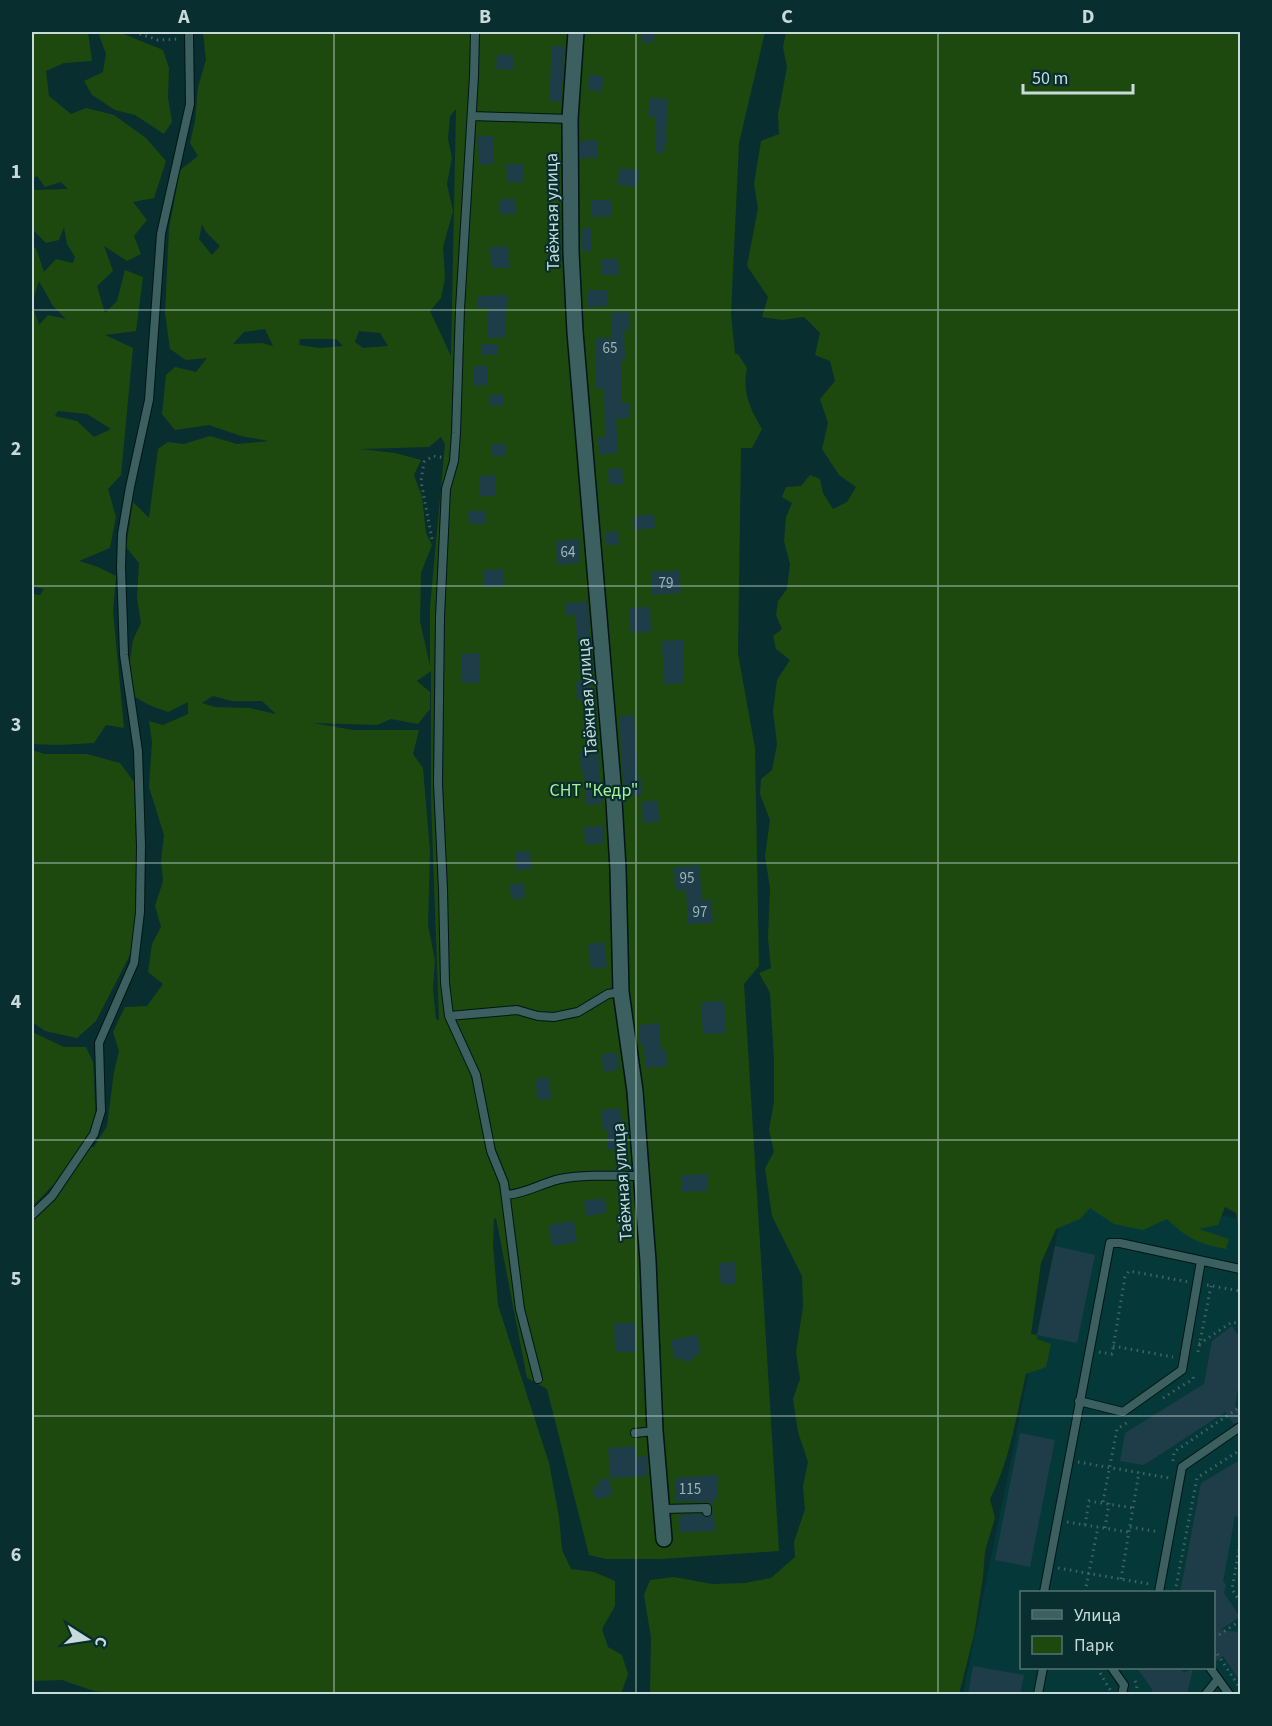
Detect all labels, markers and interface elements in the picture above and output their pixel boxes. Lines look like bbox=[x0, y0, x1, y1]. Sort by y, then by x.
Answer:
text: A bbox=[177, 3, 190, 31]
text: B bbox=[479, 3, 491, 31]
text: C bbox=[781, 3, 793, 31]
text: D bbox=[1082, 3, 1094, 31]
scale bar bbox=[1023, 57, 1132, 95]
text: 50 m bbox=[1032, 66, 1068, 91]
street label: Таёжная улица bbox=[539, 153, 566, 271]
text: 1 bbox=[11, 158, 21, 186]
house number: 65 bbox=[603, 338, 617, 359]
text: 2 bbox=[11, 435, 21, 463]
house number: 64 bbox=[561, 542, 576, 563]
house number: 79 bbox=[659, 573, 673, 594]
street label: Таёжная улица bbox=[571, 637, 604, 757]
text: 3 bbox=[11, 711, 21, 739]
park label: СНТ "Кедр" bbox=[549, 778, 639, 803]
house number: 95 bbox=[680, 868, 694, 889]
house number: 97 bbox=[693, 902, 707, 923]
text: 4 bbox=[11, 988, 22, 1016]
street label: Таёжная улица bbox=[606, 1122, 639, 1242]
text: 5 bbox=[11, 1265, 21, 1293]
house number: 115 bbox=[679, 1479, 701, 1500]
text: 6 bbox=[11, 1541, 21, 1569]
legend bbox=[1020, 1591, 1215, 1669]
text: Улица bbox=[1074, 1603, 1121, 1628]
north arrow bbox=[57, 1609, 117, 1669]
text: Парк bbox=[1074, 1633, 1114, 1658]
text: С bbox=[89, 1635, 112, 1649]

